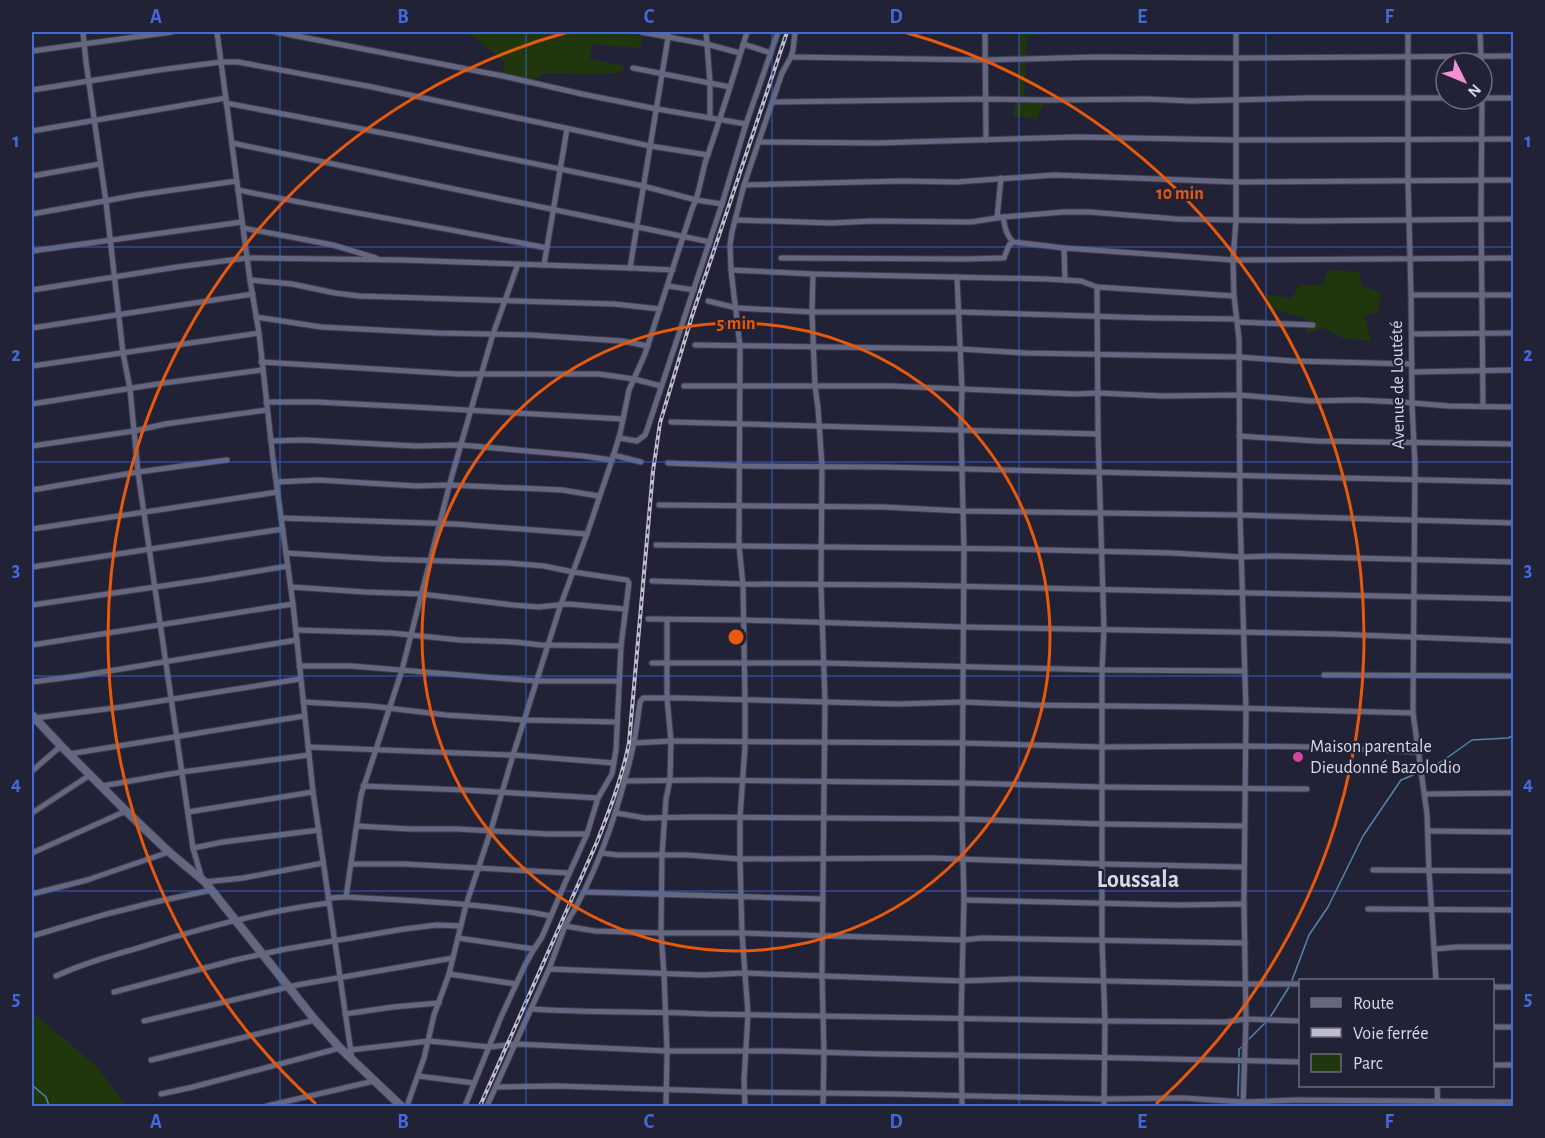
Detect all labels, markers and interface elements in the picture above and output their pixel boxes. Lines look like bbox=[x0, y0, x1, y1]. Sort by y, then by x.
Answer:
text: A bbox=[150, 7, 162, 27]
text: B bbox=[397, 7, 409, 27]
text: C bbox=[644, 7, 655, 27]
text: D bbox=[889, 7, 903, 27]
text: E bbox=[1137, 7, 1147, 27]
text: F bbox=[1384, 7, 1394, 27]
north arrow bbox=[1434, 51, 1494, 111]
text: N bbox=[1465, 81, 1484, 100]
text: 1 bbox=[12, 131, 20, 151]
text: 1 bbox=[1524, 131, 1532, 151]
text: 10 min bbox=[1156, 185, 1204, 203]
text: 5 min bbox=[716, 315, 756, 333]
street label: Avenue de Loutété bbox=[1388, 320, 1408, 450]
text: 2 bbox=[11, 345, 21, 365]
text: 2 bbox=[1523, 345, 1533, 365]
text: 3 bbox=[12, 560, 20, 580]
text: 3 bbox=[1524, 560, 1532, 580]
centre of rings bbox=[726, 627, 746, 647]
place label: Maison parentale Dieudonné Bazolodio bbox=[1310, 738, 1461, 777]
marker: Maison parentale Dieudonné Bazolodio bbox=[1291, 750, 1305, 764]
text: 4 bbox=[11, 774, 21, 794]
text: 4 bbox=[1523, 774, 1533, 794]
district label: Loussala bbox=[1097, 868, 1179, 892]
legend bbox=[1299, 979, 1494, 1087]
text: 5 bbox=[12, 989, 20, 1009]
text: 5 bbox=[1524, 989, 1532, 1009]
text: Route bbox=[1353, 995, 1394, 1013]
text: Voie ferrée bbox=[1353, 1025, 1428, 1043]
text: Parc bbox=[1353, 1055, 1383, 1073]
text: A bbox=[150, 1112, 162, 1132]
text: B bbox=[397, 1112, 409, 1132]
text: C bbox=[644, 1112, 655, 1132]
text: D bbox=[889, 1112, 903, 1132]
text: E bbox=[1137, 1112, 1147, 1132]
text: F bbox=[1384, 1112, 1394, 1132]

